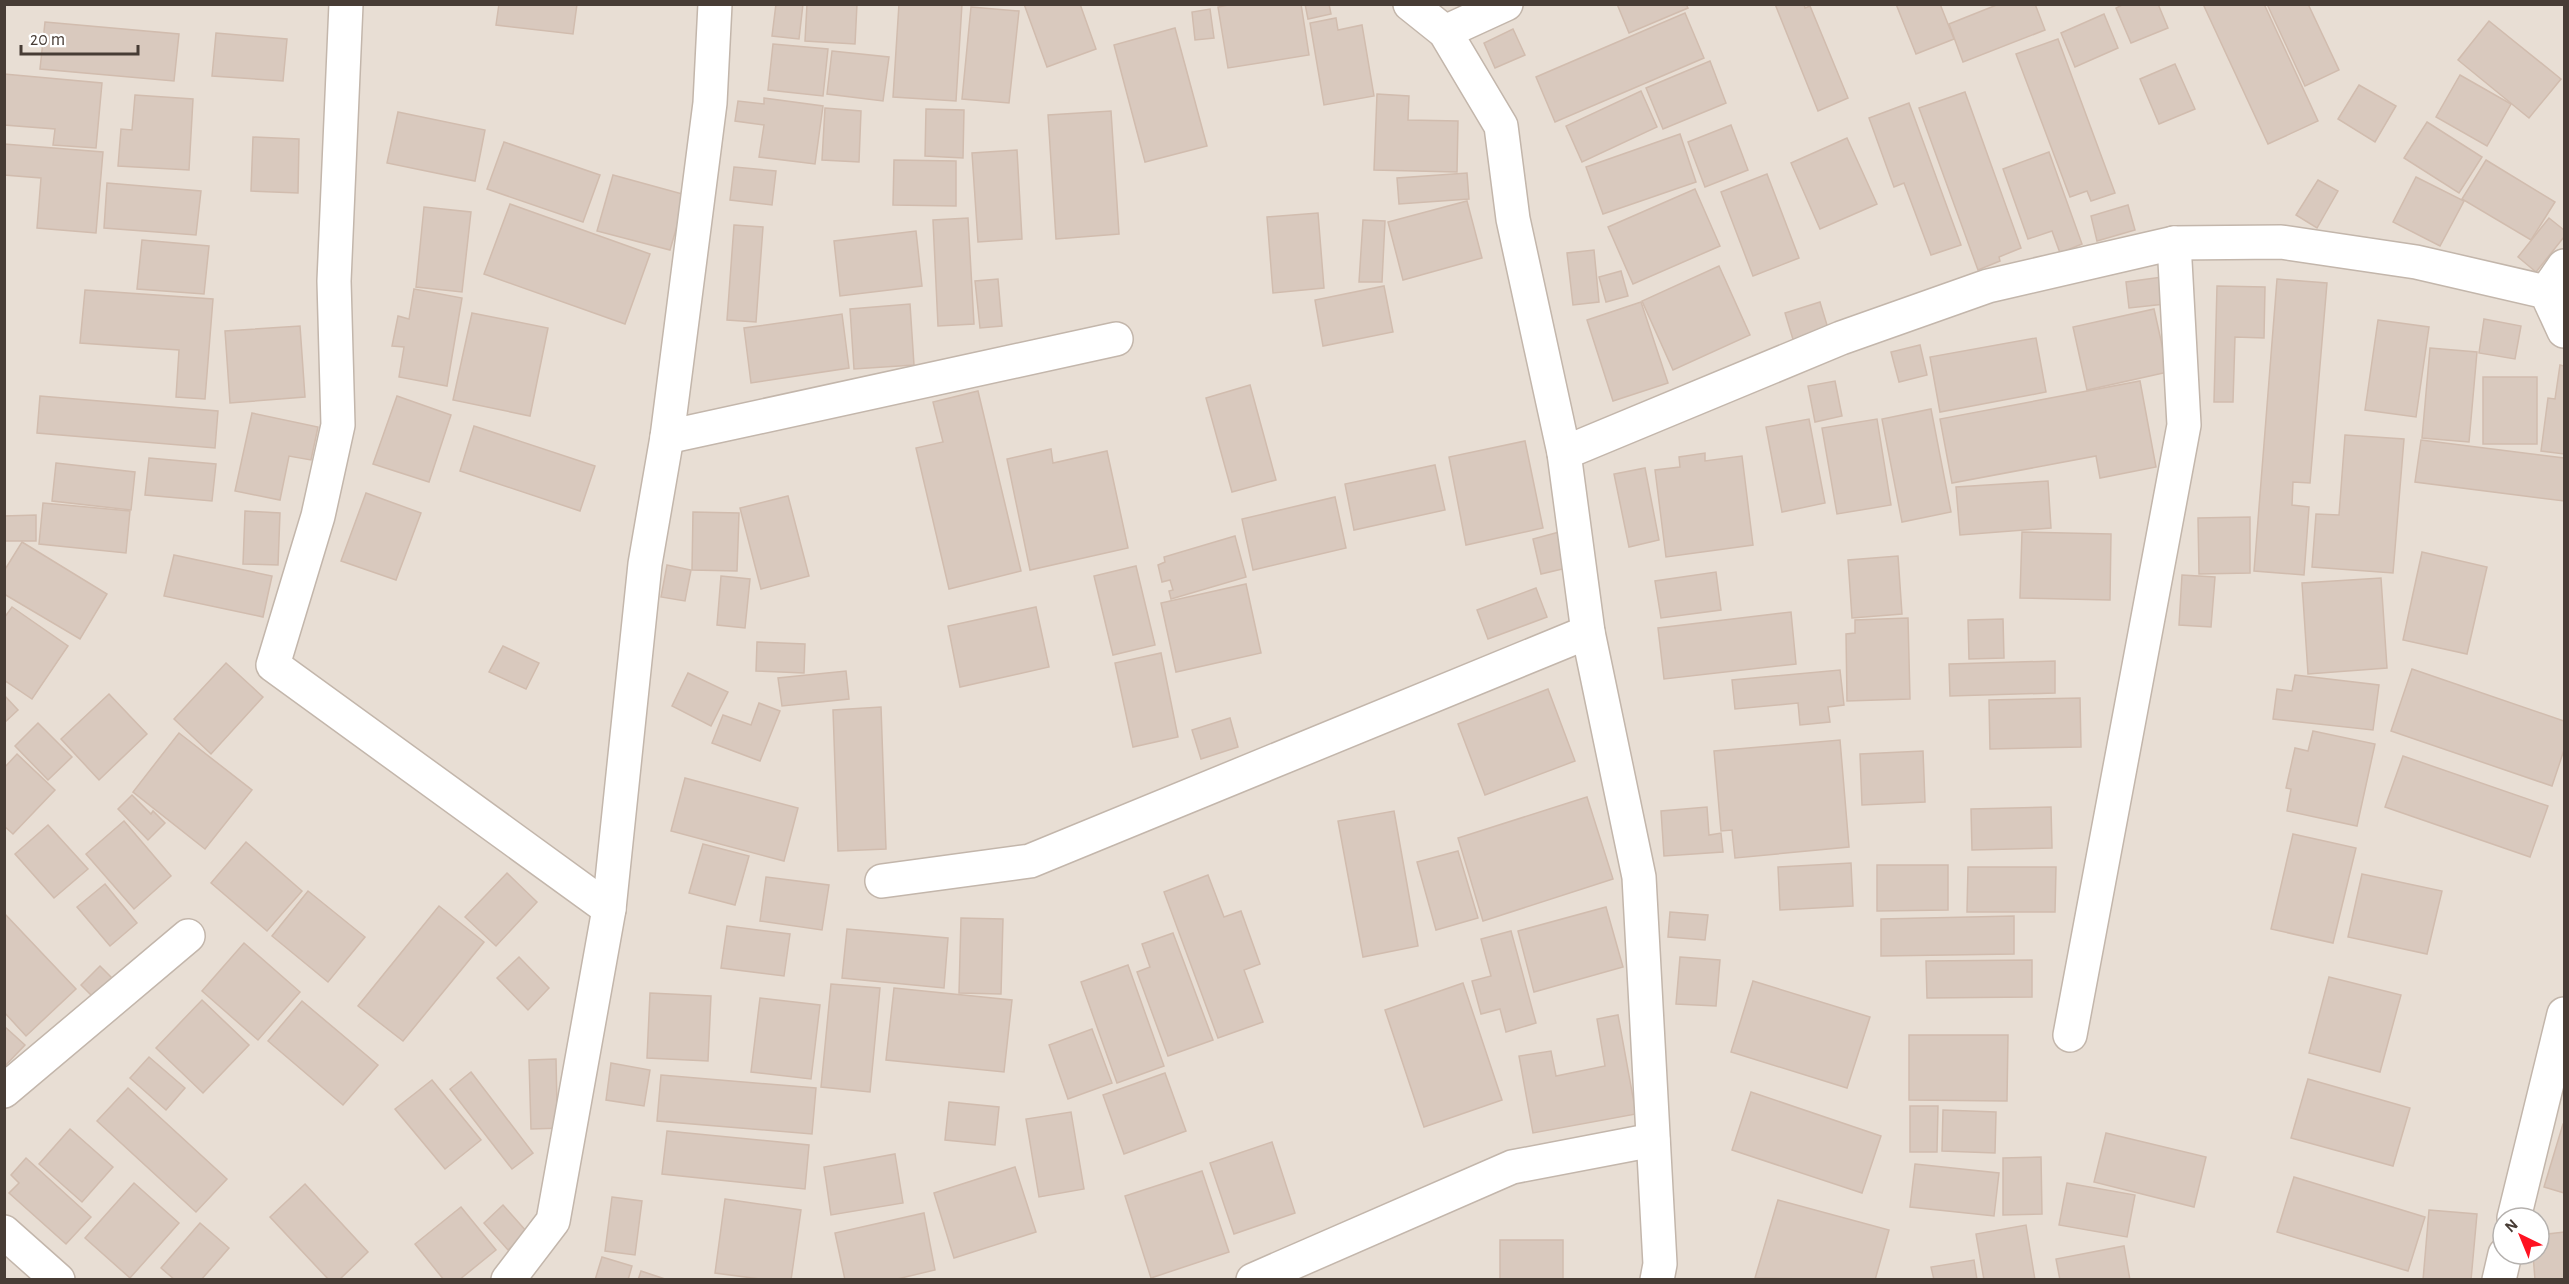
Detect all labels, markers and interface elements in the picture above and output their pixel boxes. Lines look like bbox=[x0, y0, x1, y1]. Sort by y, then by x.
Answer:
scale bar bbox=[21, 18, 138, 56]
text: 20 m bbox=[30, 31, 65, 49]
north arrow bbox=[2491, 1206, 2551, 1266]
text: N bbox=[2502, 1216, 2521, 1235]

